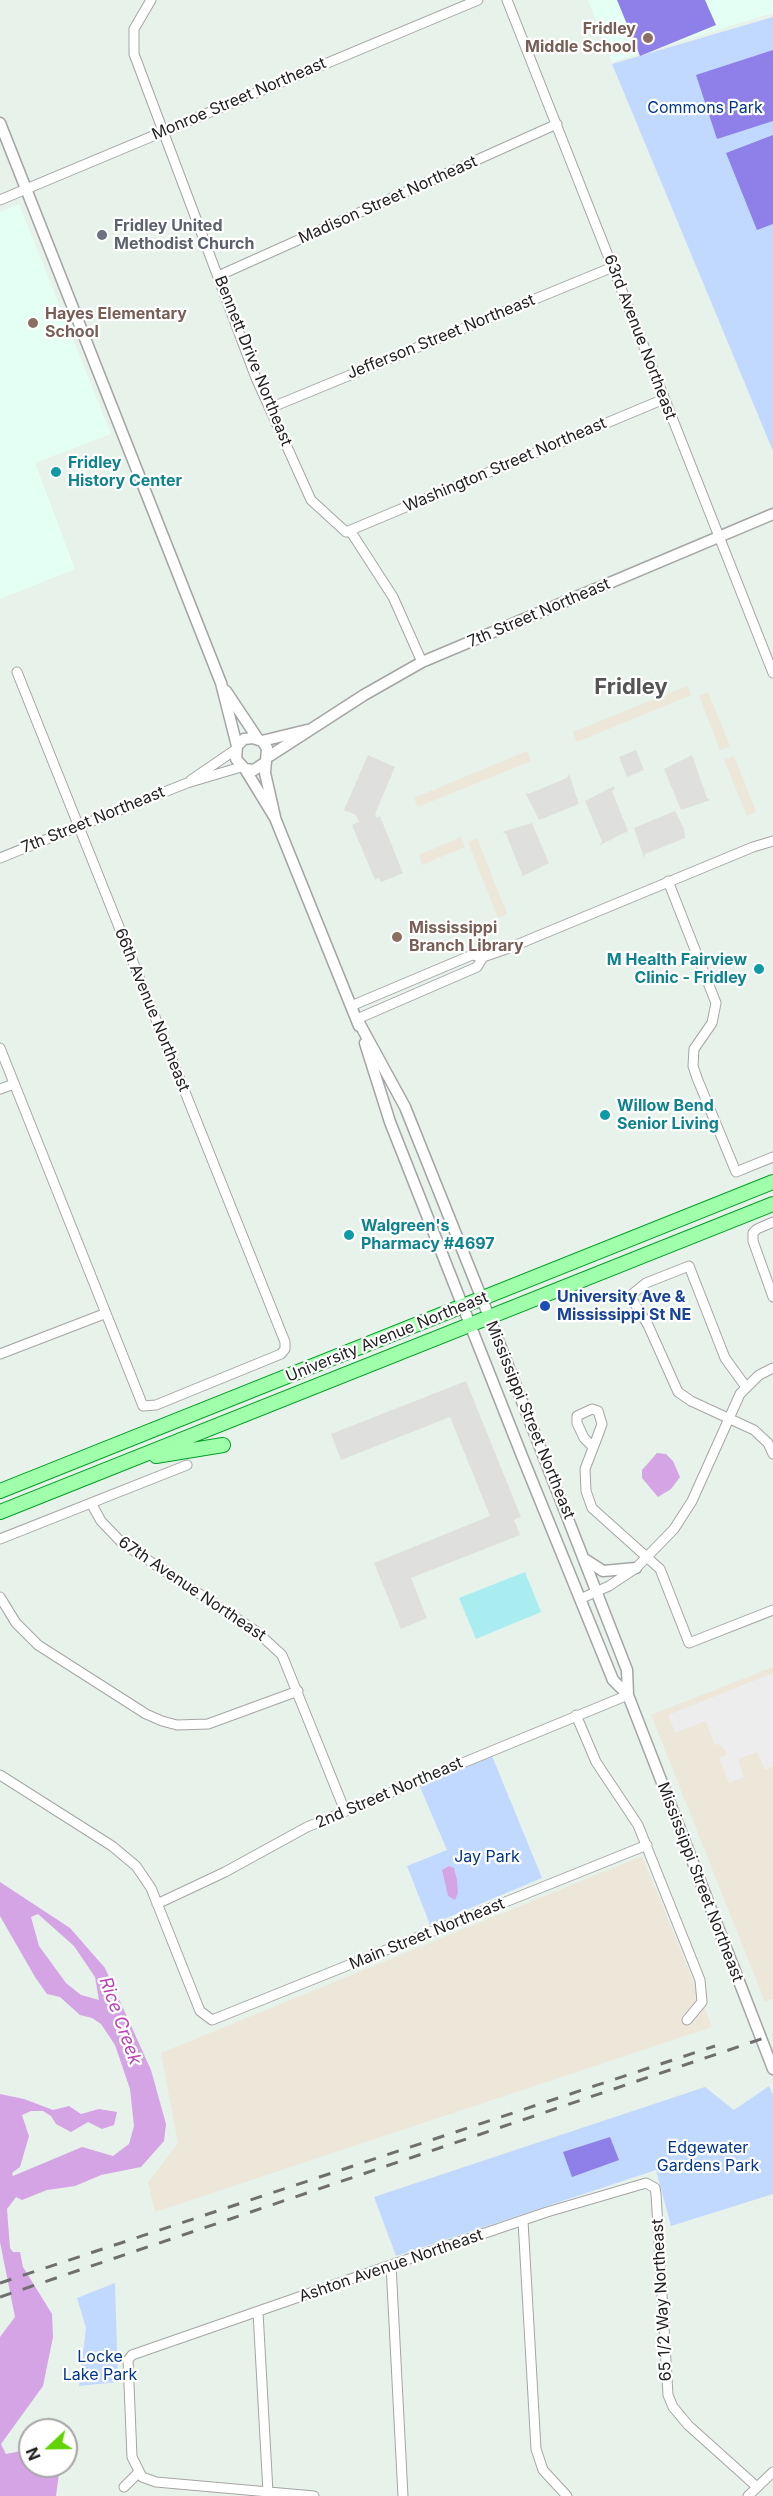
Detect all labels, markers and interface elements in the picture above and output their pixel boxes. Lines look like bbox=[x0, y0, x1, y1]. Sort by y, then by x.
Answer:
place label: Fridley Middle School bbox=[525, 19, 636, 57]
marker: Fridley Middle School bbox=[641, 31, 655, 45]
street label: Monroe Street Northeast bbox=[149, 54, 329, 144]
park label: Commons Park bbox=[647, 98, 763, 118]
street label: Madison Street Northeast bbox=[296, 152, 480, 248]
place label: Fridley United Methodist Church bbox=[114, 216, 254, 254]
marker: Fridley United Methodist Church bbox=[95, 228, 109, 242]
street label: 63rd Avenue Northeast bbox=[600, 252, 680, 422]
street label: Bennett Drive Northeast bbox=[210, 273, 296, 449]
street label: Jefferson Street Northeast bbox=[344, 290, 538, 384]
place label: Hayes Elementary School bbox=[45, 304, 187, 342]
marker: Hayes Elementary School bbox=[26, 316, 40, 330]
street label: Washington Street Northeast bbox=[401, 414, 609, 516]
place label: Fridley History Center bbox=[68, 453, 182, 491]
marker: Fridley History Center bbox=[49, 465, 63, 479]
street label: 7th Street Northeast bbox=[465, 574, 613, 652]
district label: Fridley bbox=[594, 674, 668, 700]
street label: 7th Street Northeast bbox=[19, 783, 167, 857]
place label: Mississippi Branch Library bbox=[409, 918, 524, 956]
street label: 66th Avenue Northeast bbox=[110, 926, 194, 1094]
marker: Mississippi Branch Library bbox=[390, 930, 404, 944]
place label: M Health Fairview Clinic - Fridley bbox=[607, 950, 747, 988]
marker: M Health Fairview Clinic - Fridley bbox=[752, 962, 766, 976]
place label: Willow Bend Senior Living bbox=[617, 1096, 719, 1134]
marker: Willow Bend Senior Living bbox=[598, 1108, 612, 1122]
place label: Walgreen's Pharmacy #4697 bbox=[361, 1216, 495, 1254]
marker: Walgreen's Pharmacy #4697 bbox=[342, 1228, 356, 1242]
place label: University Ave & Mississippi St NE bbox=[557, 1287, 691, 1325]
street label: University Avenue Northeast bbox=[283, 1288, 491, 1386]
marker: University Ave & Mississippi St NE bbox=[538, 1299, 552, 1313]
street label: Mississippi Street Northeast bbox=[481, 1318, 579, 1522]
street label: 67th Avenue Northeast bbox=[115, 1532, 269, 1646]
street label: 2nd Street Northeast bbox=[313, 1753, 465, 1833]
street label: Mississippi Street Northeast bbox=[653, 1779, 747, 1985]
park label: Jay Park bbox=[454, 1847, 520, 1867]
street label: Main Street Northeast bbox=[347, 1894, 507, 1974]
water label: Rice Creek bbox=[94, 1974, 146, 2068]
park label: Edgewater Gardens Park bbox=[657, 2138, 759, 2176]
street label: 65 1/2 Way Northeast bbox=[648, 2218, 676, 2382]
street label: Ashton Avenue Northeast bbox=[297, 2225, 485, 2307]
park label: Locke Lake Park bbox=[63, 2347, 137, 2385]
north arrow bbox=[18, 2418, 78, 2478]
text: N bbox=[22, 2445, 45, 2463]

